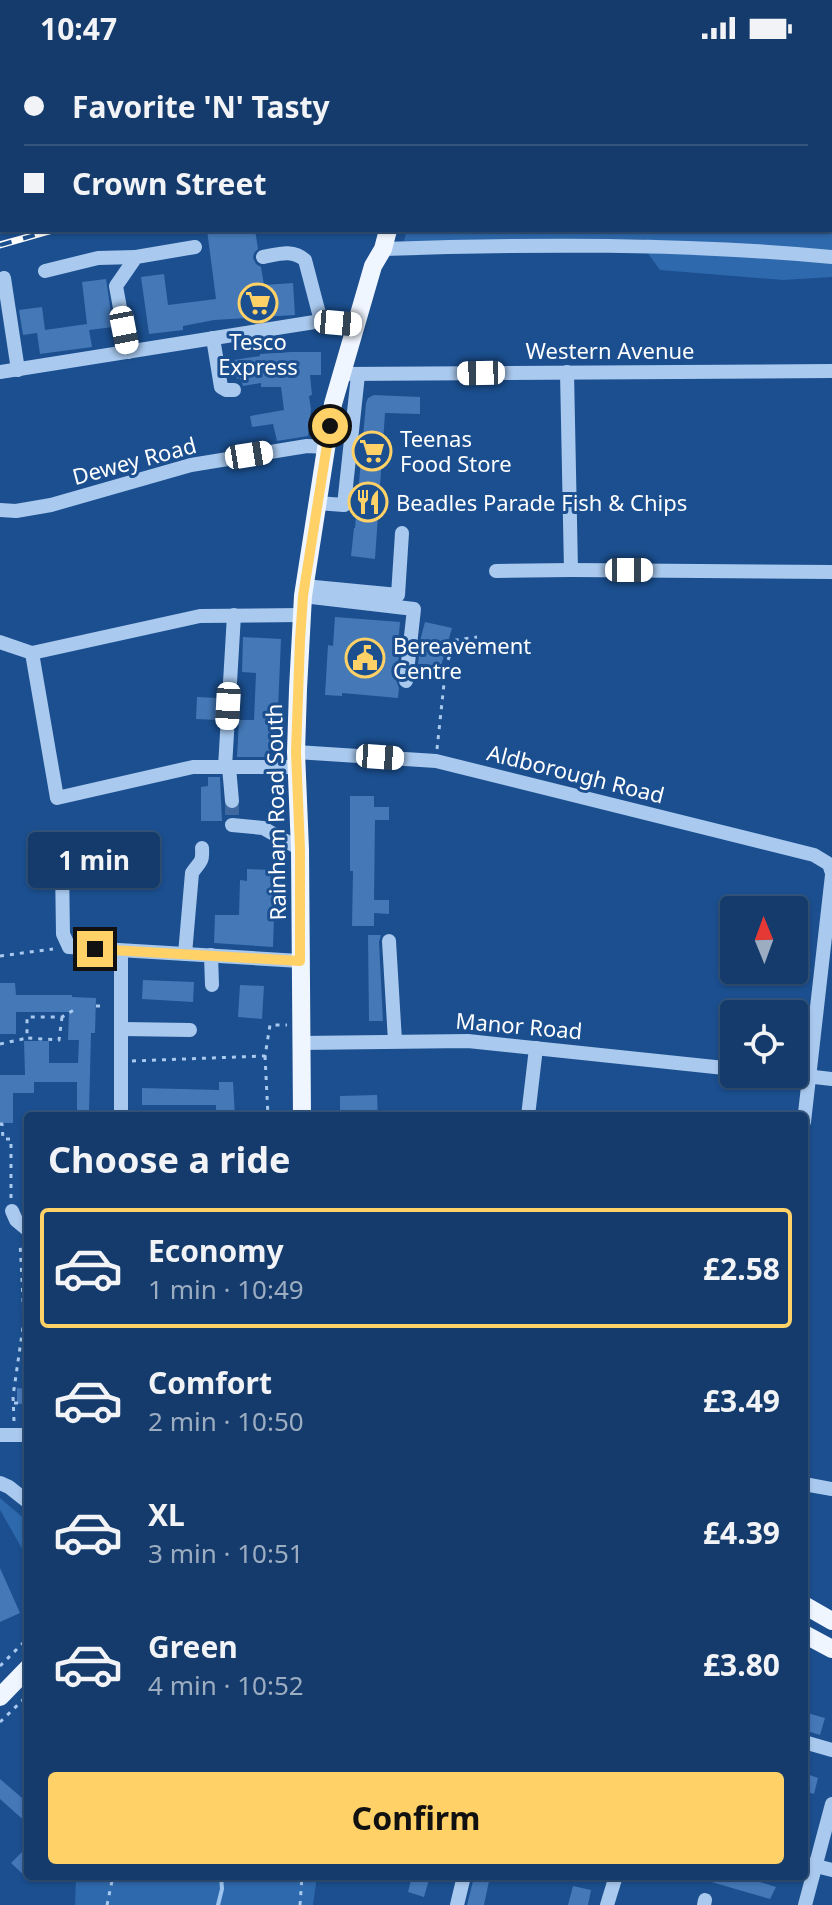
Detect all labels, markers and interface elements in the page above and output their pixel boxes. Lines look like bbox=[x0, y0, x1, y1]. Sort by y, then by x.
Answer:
text: 10:47 bbox=[40, 8, 117, 49]
text: Favorite 'N' Tasty bbox=[72, 86, 330, 127]
text: Crown Street bbox=[72, 163, 266, 204]
supermarket icon: Tesco Express bbox=[237, 282, 279, 324]
car bbox=[108, 304, 140, 356]
car bbox=[313, 309, 363, 337]
place label: Tesco Express bbox=[218, 326, 298, 381]
street label: Western Avenue bbox=[526, 335, 694, 365]
car bbox=[457, 361, 505, 385]
route start bbox=[312, 408, 348, 444]
place label: Teenas Food Store bbox=[400, 423, 512, 478]
street label: Dewey Road bbox=[69, 429, 199, 491]
supermarket icon: Teenas Food Store bbox=[351, 430, 393, 472]
car bbox=[223, 439, 275, 471]
restaurant icon: Beadles Parade Fish & Chips bbox=[347, 481, 389, 523]
place label: Beadles Parade Fish & Chips bbox=[396, 487, 687, 517]
car bbox=[605, 558, 653, 582]
place label: Bereavement Centre bbox=[393, 630, 531, 685]
public building icon: Bereavement Centre bbox=[344, 637, 386, 679]
car bbox=[215, 681, 241, 731]
street label: Rainham Road South bbox=[258, 703, 292, 921]
street label: Aldborough Road bbox=[484, 737, 668, 809]
car bbox=[355, 743, 405, 771]
callout: 1 min bbox=[29, 833, 161, 889]
text: 1 min bbox=[58, 842, 130, 878]
north arrow bbox=[720, 896, 808, 984]
map controls bbox=[720, 896, 808, 1088]
route end bbox=[77, 931, 113, 967]
button: locate bbox=[720, 1000, 808, 1088]
street label: Manor Road bbox=[454, 1005, 584, 1045]
text: Choose a ride bbox=[48, 1135, 290, 1184]
text: Economy bbox=[148, 1230, 284, 1271]
icon: car bbox=[52, 1232, 124, 1304]
text: £2.58 bbox=[703, 1248, 780, 1289]
text: 1 min · 10:49 bbox=[148, 1271, 304, 1307]
text: Comfort bbox=[148, 1362, 272, 1403]
icon: car bbox=[52, 1364, 124, 1436]
text: £3.49 bbox=[703, 1380, 780, 1421]
text: 2 min · 10:50 bbox=[148, 1403, 304, 1439]
text: XL bbox=[148, 1494, 185, 1535]
icon: car bbox=[52, 1496, 124, 1568]
text: £4.39 bbox=[703, 1512, 780, 1553]
text: 3 min · 10:51 bbox=[148, 1535, 304, 1571]
text: Green bbox=[148, 1626, 238, 1667]
icon: car bbox=[52, 1628, 124, 1700]
text: £3.80 bbox=[703, 1644, 780, 1685]
text: 4 min · 10:52 bbox=[148, 1667, 304, 1703]
button: Confirm bbox=[48, 1772, 784, 1864]

